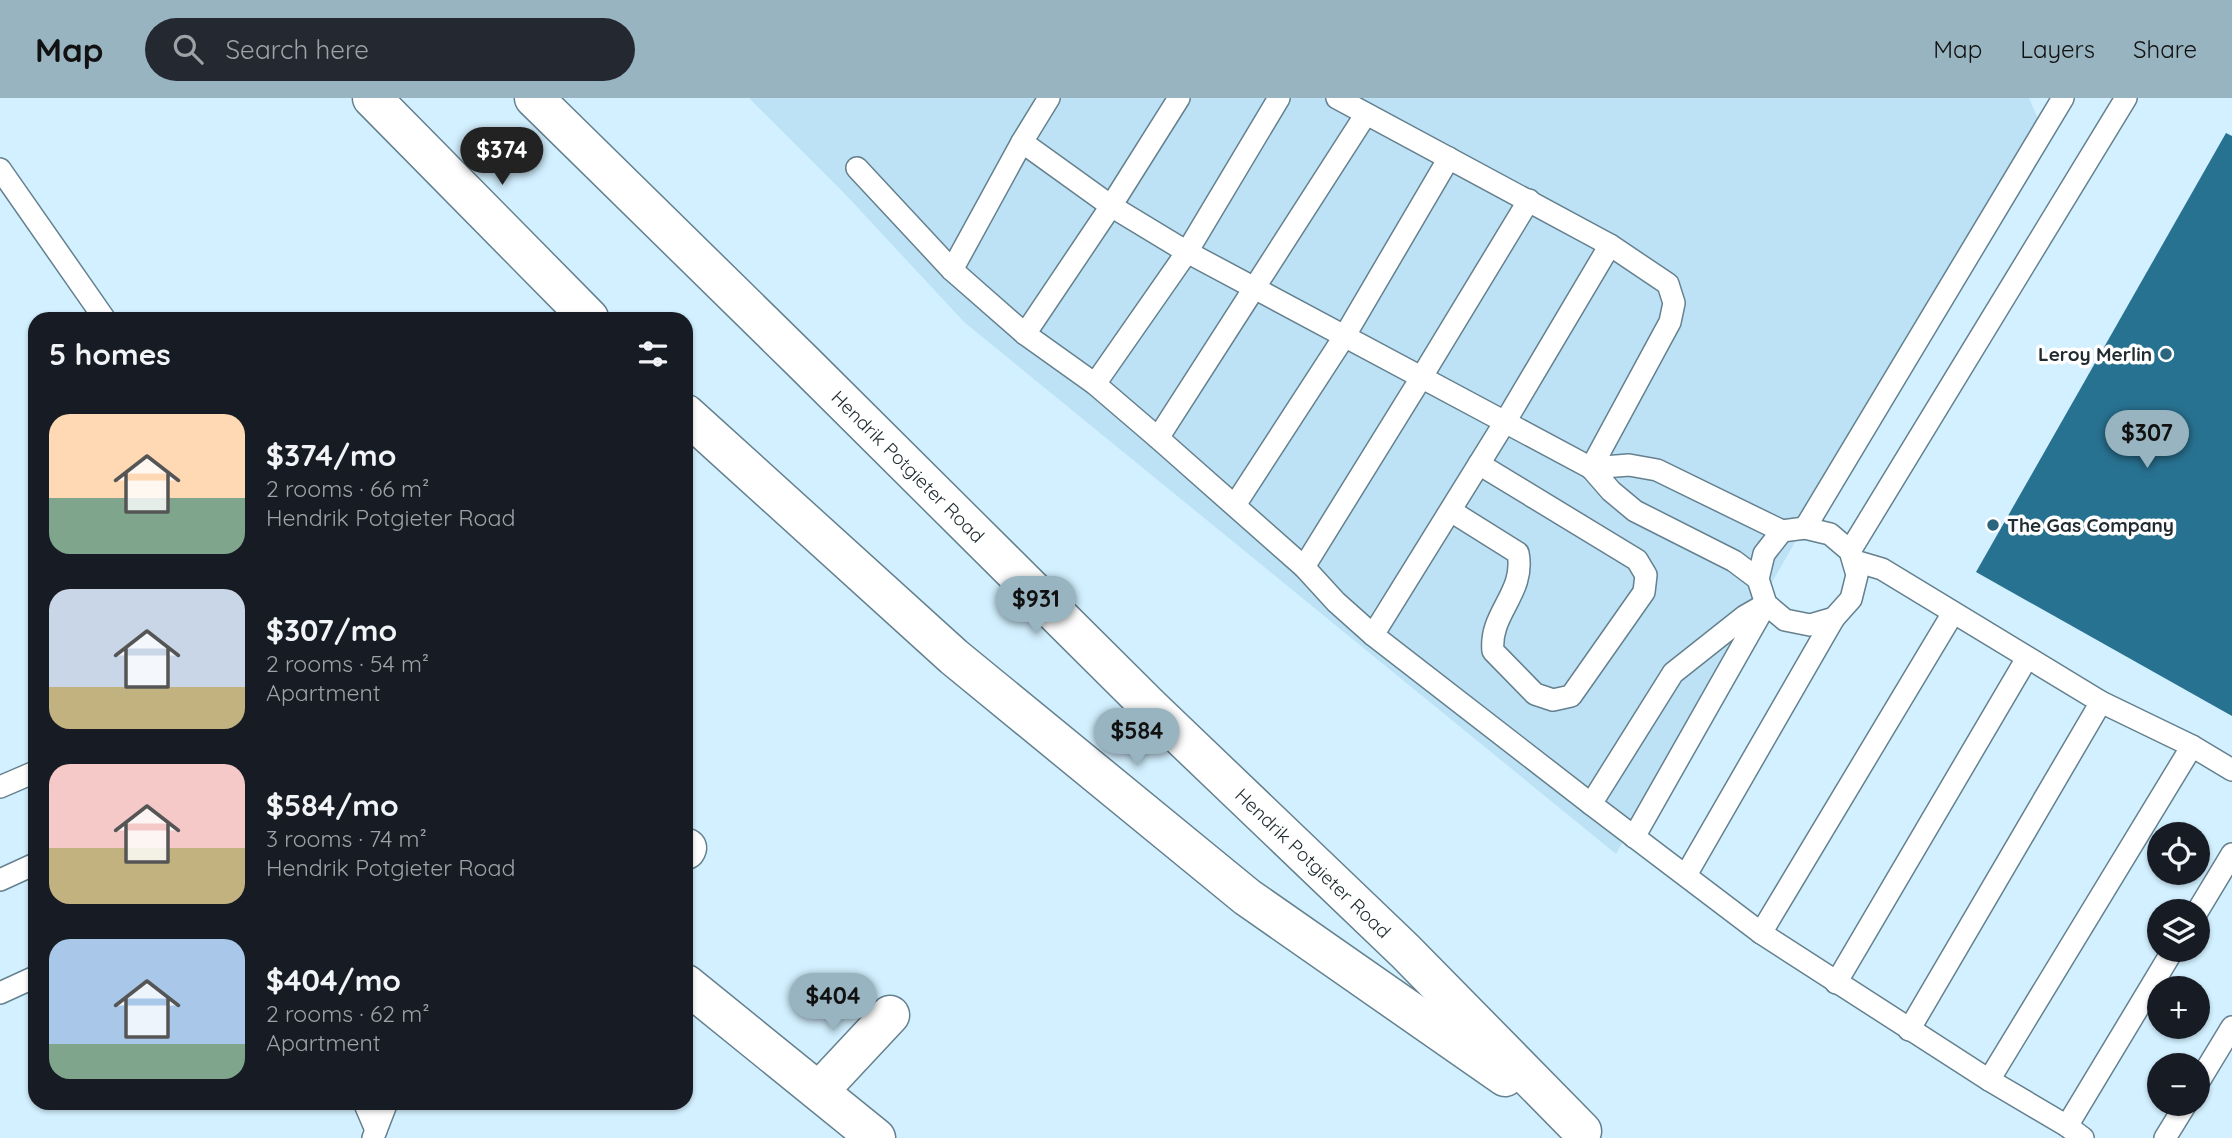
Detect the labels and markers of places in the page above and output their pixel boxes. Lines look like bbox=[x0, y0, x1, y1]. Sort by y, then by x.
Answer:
pin: $374 bbox=[461, 127, 543, 187]
place label: Leroy Merlin bbox=[2038, 342, 2152, 366]
marker: Leroy Merlin bbox=[2158, 346, 2174, 362]
pin: $307 bbox=[2106, 410, 2188, 470]
place label: The Gas Company bbox=[2007, 513, 2174, 537]
marker: The Gas Company bbox=[1985, 517, 2001, 533]
pin: $931 bbox=[995, 576, 1077, 636]
pin: $584 bbox=[1096, 708, 1178, 768]
pin: $404 bbox=[792, 974, 874, 1033]

